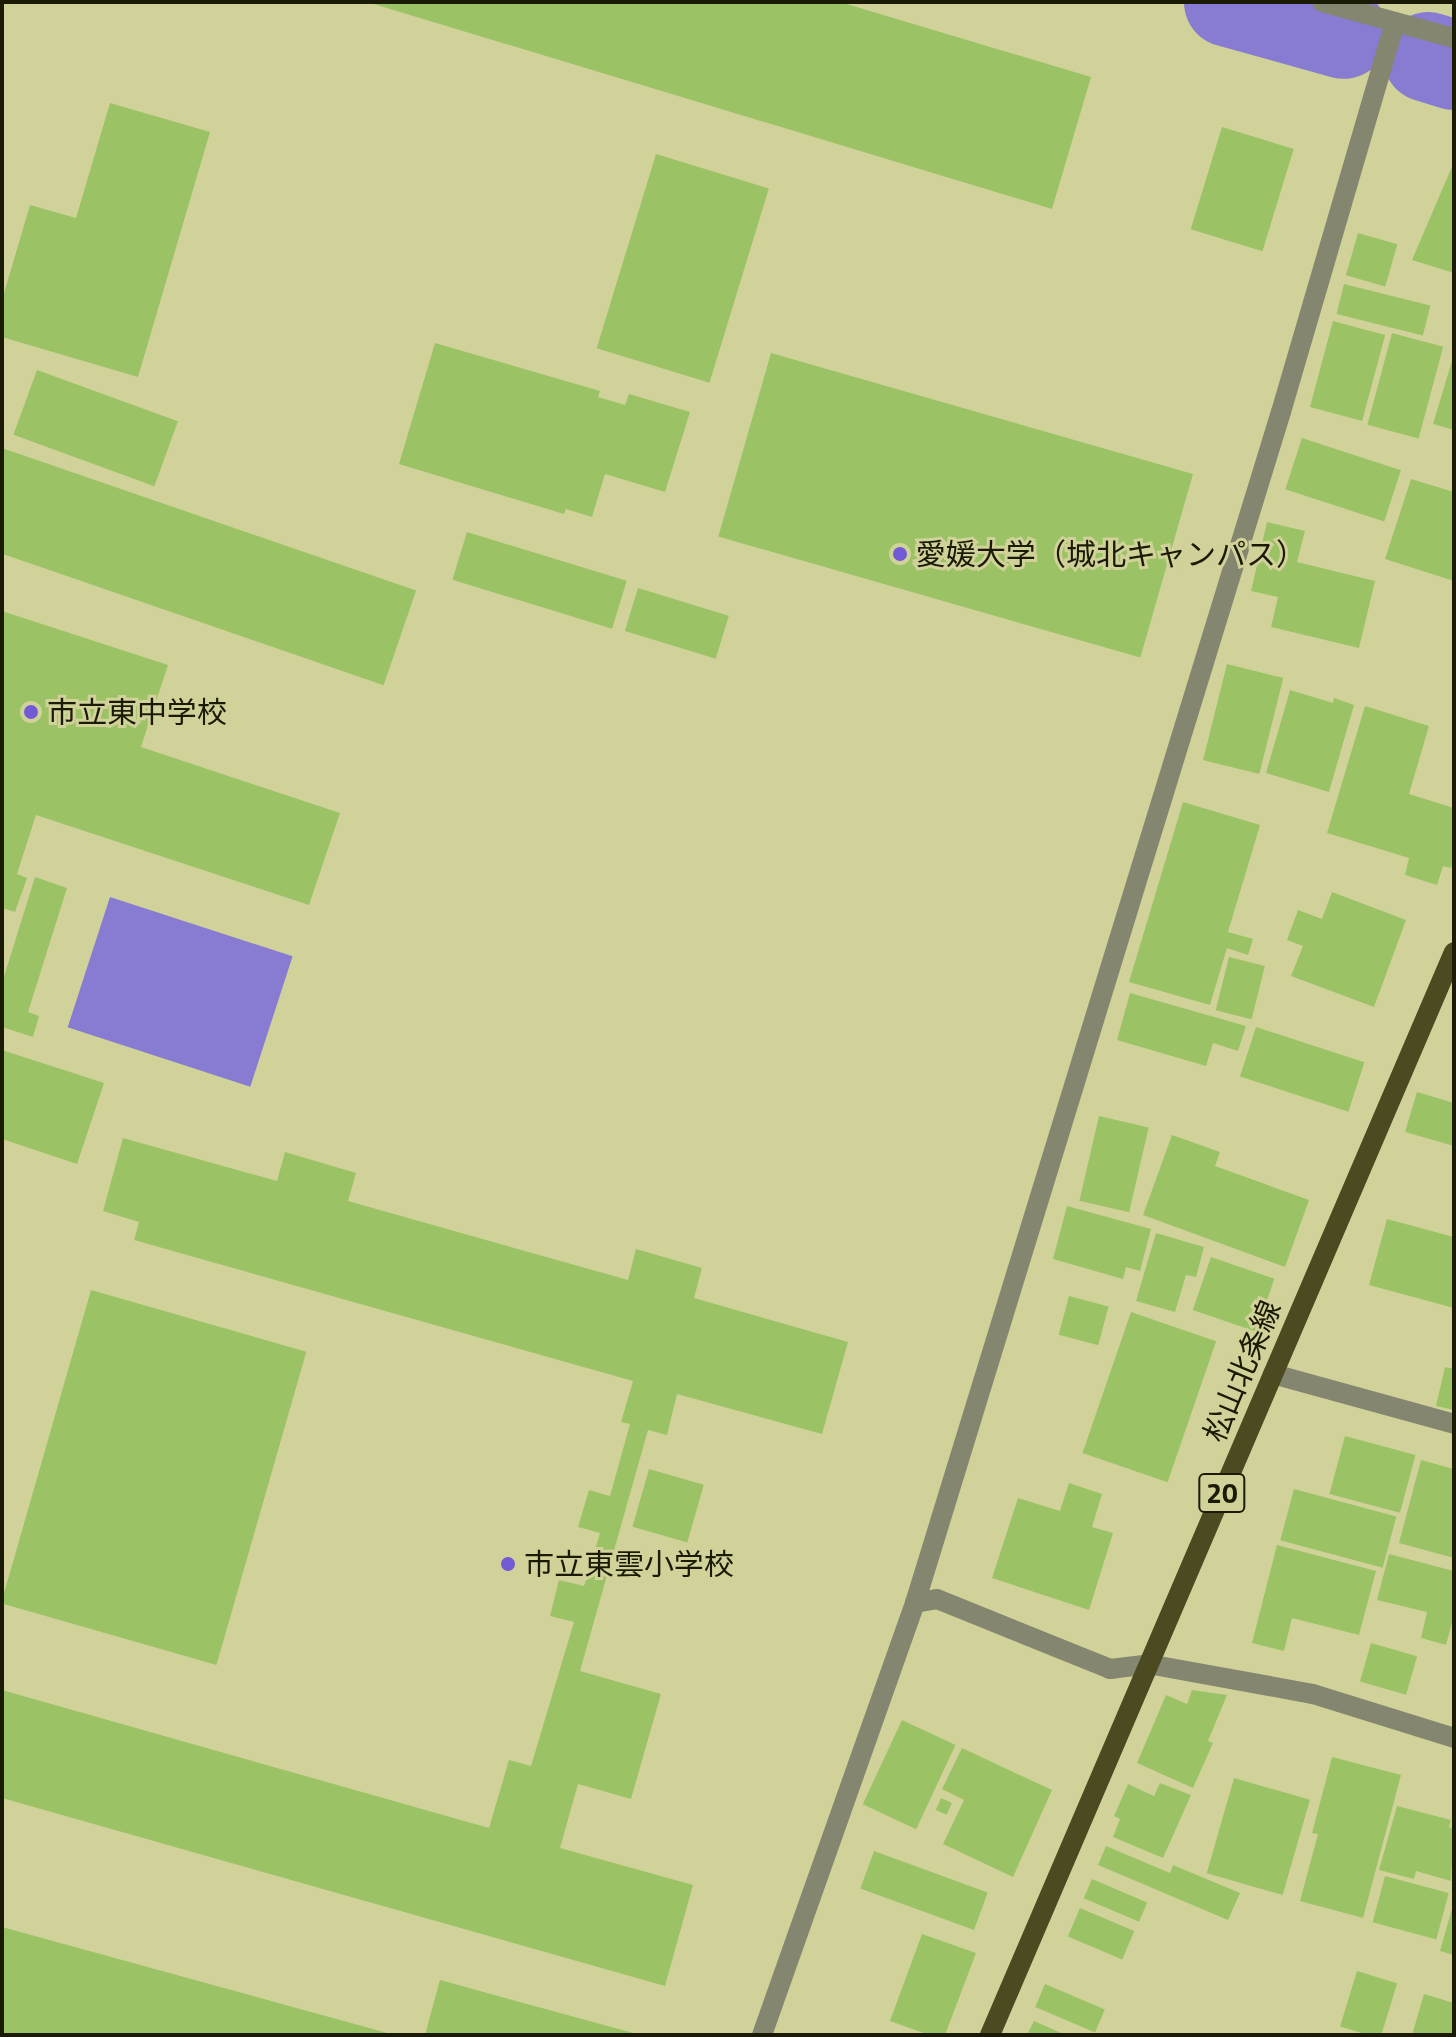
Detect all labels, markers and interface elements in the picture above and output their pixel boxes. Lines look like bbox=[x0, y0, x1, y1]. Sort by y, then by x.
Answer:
place label: 愛媛大学（城北キャンパス） bbox=[916, 536, 1306, 572]
marker: 愛媛大学（城北キャンパス） bbox=[891, 545, 909, 563]
place label: 市立東中学校 bbox=[47, 694, 227, 730]
marker: 市立東中学校 bbox=[22, 703, 40, 721]
street label: 松山北条線 bbox=[1196, 1295, 1288, 1447]
road number: 20 bbox=[1198, 1469, 1246, 1517]
place label: 市立東雲小学校 bbox=[524, 1546, 734, 1582]
marker: 市立東雲小学校 bbox=[499, 1555, 517, 1573]

